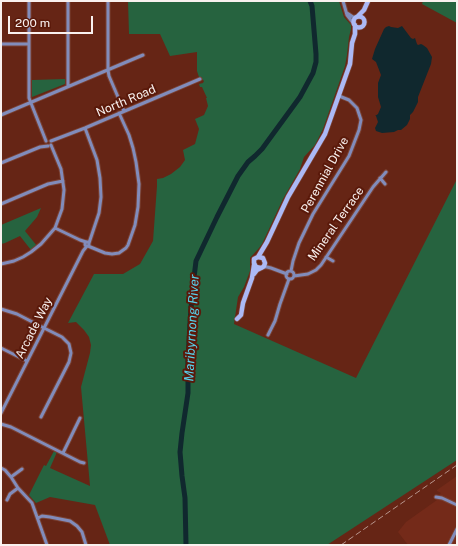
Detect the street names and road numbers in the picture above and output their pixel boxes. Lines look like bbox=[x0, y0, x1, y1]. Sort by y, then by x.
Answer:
street label: North Road bbox=[94, 82, 158, 120]
street label: Perennial Drive bbox=[298, 135, 352, 215]
street label: Mineral Terrace bbox=[305, 184, 367, 264]
street label: Arcade Way bbox=[12, 295, 56, 361]

